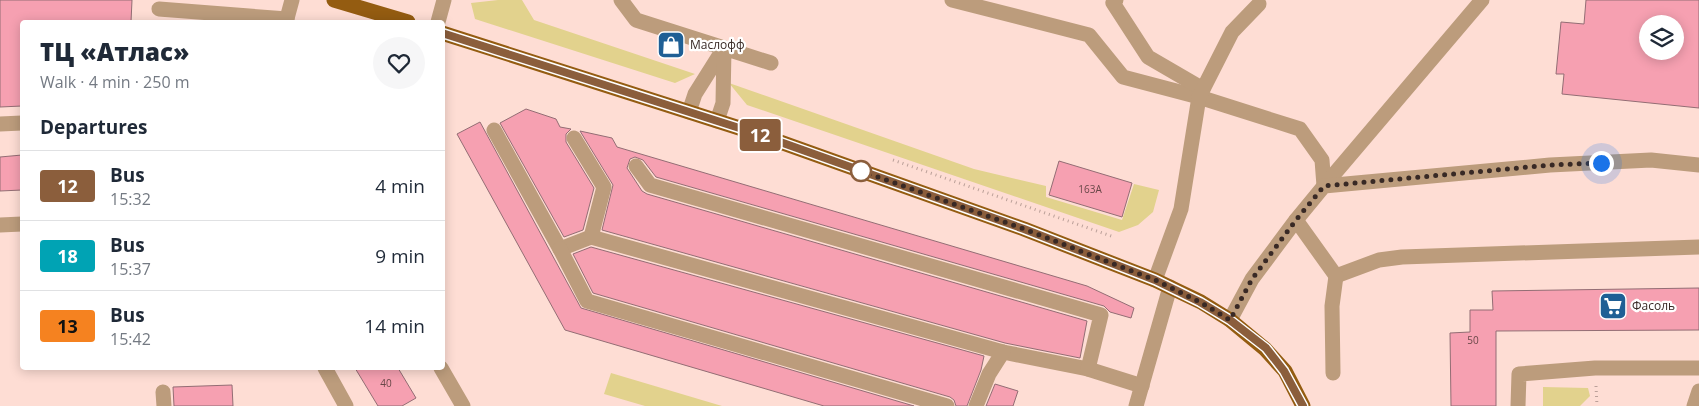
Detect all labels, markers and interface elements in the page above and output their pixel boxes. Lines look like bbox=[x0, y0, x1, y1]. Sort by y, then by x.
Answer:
map controls bbox=[1639, 15, 1684, 60]
button: layers bbox=[1639, 15, 1684, 60]
shop icon: Маслофф bbox=[656, 30, 686, 60]
text: ТЦ «Атлас» bbox=[40, 35, 189, 68]
place label: Маслофф bbox=[690, 36, 744, 53]
button: heart bbox=[373, 37, 425, 89]
text: Walk · 4 min · 250 m bbox=[40, 71, 190, 93]
text: Departures bbox=[40, 114, 147, 140]
line badge: 12 bbox=[738, 119, 782, 151]
text: 12 bbox=[750, 123, 770, 147]
your location bbox=[1589, 151, 1614, 176]
unlabelled marker bbox=[850, 160, 872, 182]
text: Bus bbox=[110, 162, 145, 188]
text: 4 min bbox=[375, 173, 425, 199]
text: 12 bbox=[57, 174, 78, 198]
house number: 163А bbox=[1078, 182, 1102, 196]
text: 15:32 bbox=[110, 188, 151, 210]
text: Bus bbox=[110, 232, 145, 258]
text: 9 min bbox=[375, 243, 425, 269]
text: 18 bbox=[57, 244, 78, 268]
text: 15:37 bbox=[110, 258, 151, 280]
supermarket icon: Фасоль bbox=[1598, 291, 1628, 321]
place label: Фасоль bbox=[1632, 297, 1675, 314]
text: Bus bbox=[110, 302, 145, 328]
text: 14 min bbox=[364, 313, 425, 339]
text: 13 bbox=[57, 314, 78, 338]
text: 15:42 bbox=[110, 328, 151, 350]
house number: 50 bbox=[1467, 333, 1479, 347]
house number: 40 bbox=[380, 376, 392, 390]

